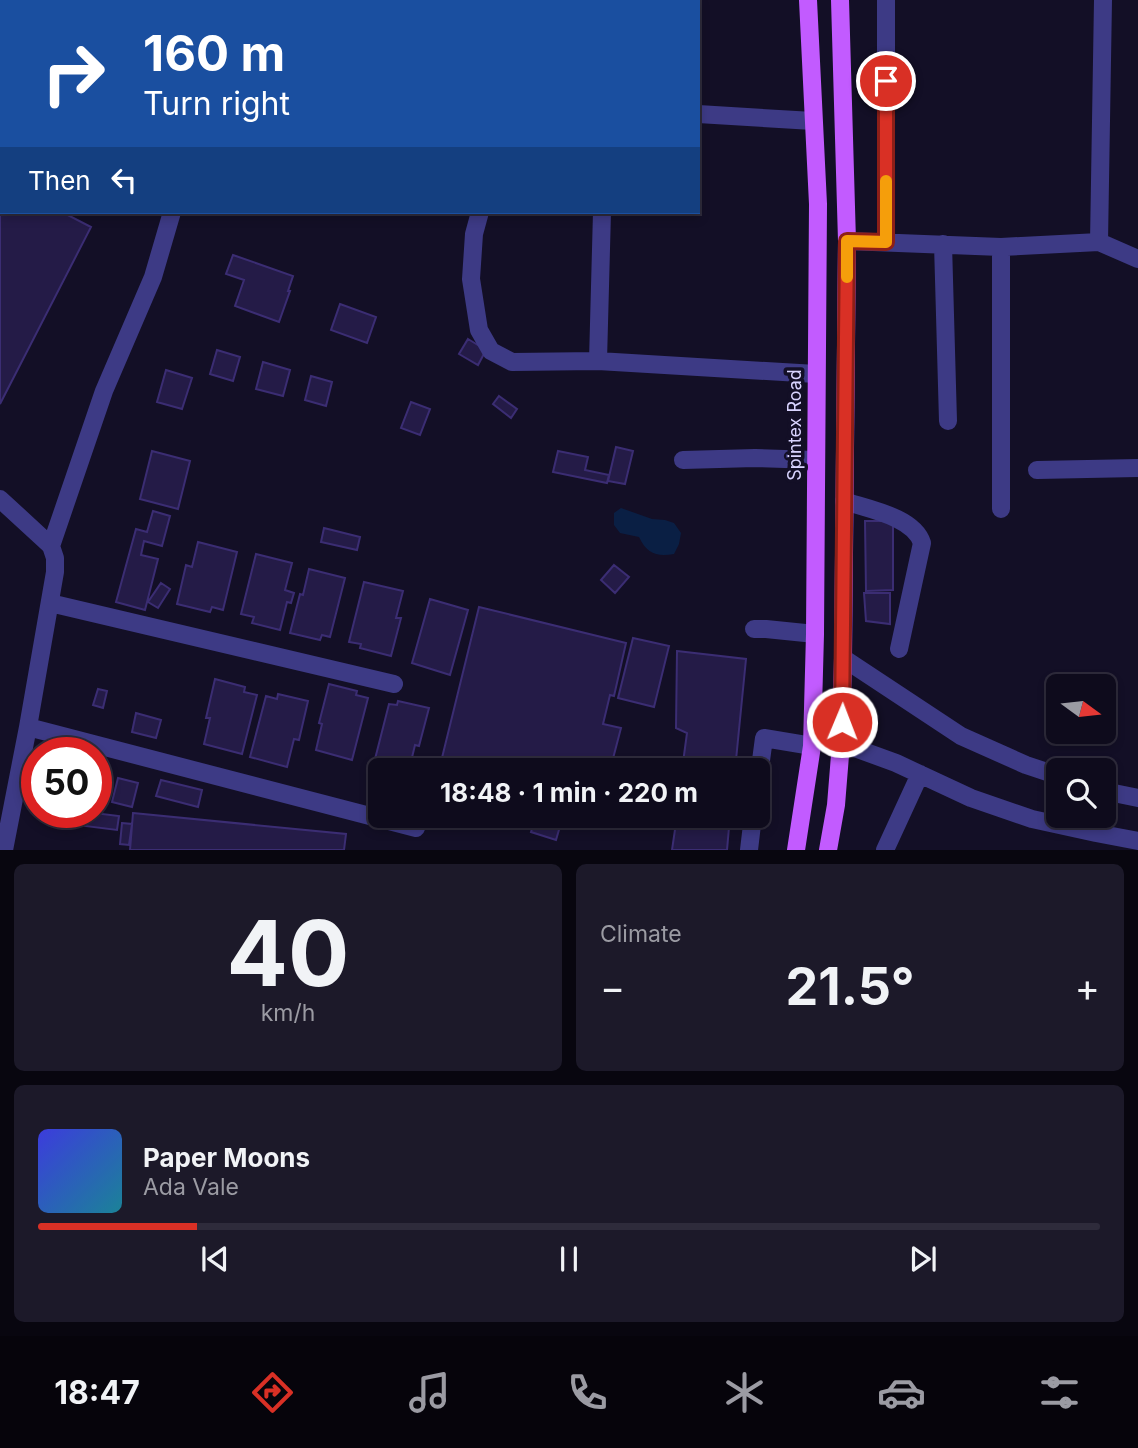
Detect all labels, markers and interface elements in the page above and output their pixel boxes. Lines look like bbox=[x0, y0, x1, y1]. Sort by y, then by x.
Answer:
text: 160 m bbox=[143, 24, 285, 83]
icon: right bbox=[28, 28, 119, 119]
pin bbox=[856, 51, 916, 111]
icon: arrive bbox=[867, 62, 905, 100]
text: Turn right bbox=[143, 84, 290, 123]
icon: left bbox=[105, 161, 143, 199]
text: Then bbox=[28, 165, 91, 196]
street label: Spintex Road bbox=[784, 369, 805, 481]
north arrow bbox=[1046, 674, 1116, 744]
map controls bbox=[1046, 674, 1116, 828]
position arrow bbox=[805, 685, 879, 759]
speed limit sign: 50 bbox=[21, 737, 112, 828]
button: search bbox=[1046, 758, 1116, 828]
text: 18:48 · 1 min · 220 m bbox=[440, 777, 698, 808]
text: 40 bbox=[227, 898, 349, 1008]
text: Climate bbox=[600, 920, 682, 948]
text: 21.5° bbox=[785, 955, 915, 1018]
text: − bbox=[600, 964, 625, 1010]
text: + bbox=[1075, 964, 1100, 1010]
text: km/h bbox=[261, 999, 315, 1027]
text: Paper Moons bbox=[143, 1142, 310, 1173]
text: Ada Vale bbox=[143, 1173, 239, 1201]
icon: previous bbox=[196, 1240, 234, 1278]
icon: pause bbox=[550, 1240, 588, 1278]
icon: next bbox=[904, 1240, 942, 1278]
icon: directions bbox=[248, 1368, 297, 1417]
icon: music bbox=[405, 1368, 454, 1417]
icon: phone bbox=[563, 1368, 612, 1417]
icon: climate bbox=[720, 1368, 769, 1417]
icon: car bbox=[877, 1368, 926, 1417]
icon: filters bbox=[1035, 1368, 1084, 1417]
text: 18:47 bbox=[54, 1373, 140, 1412]

